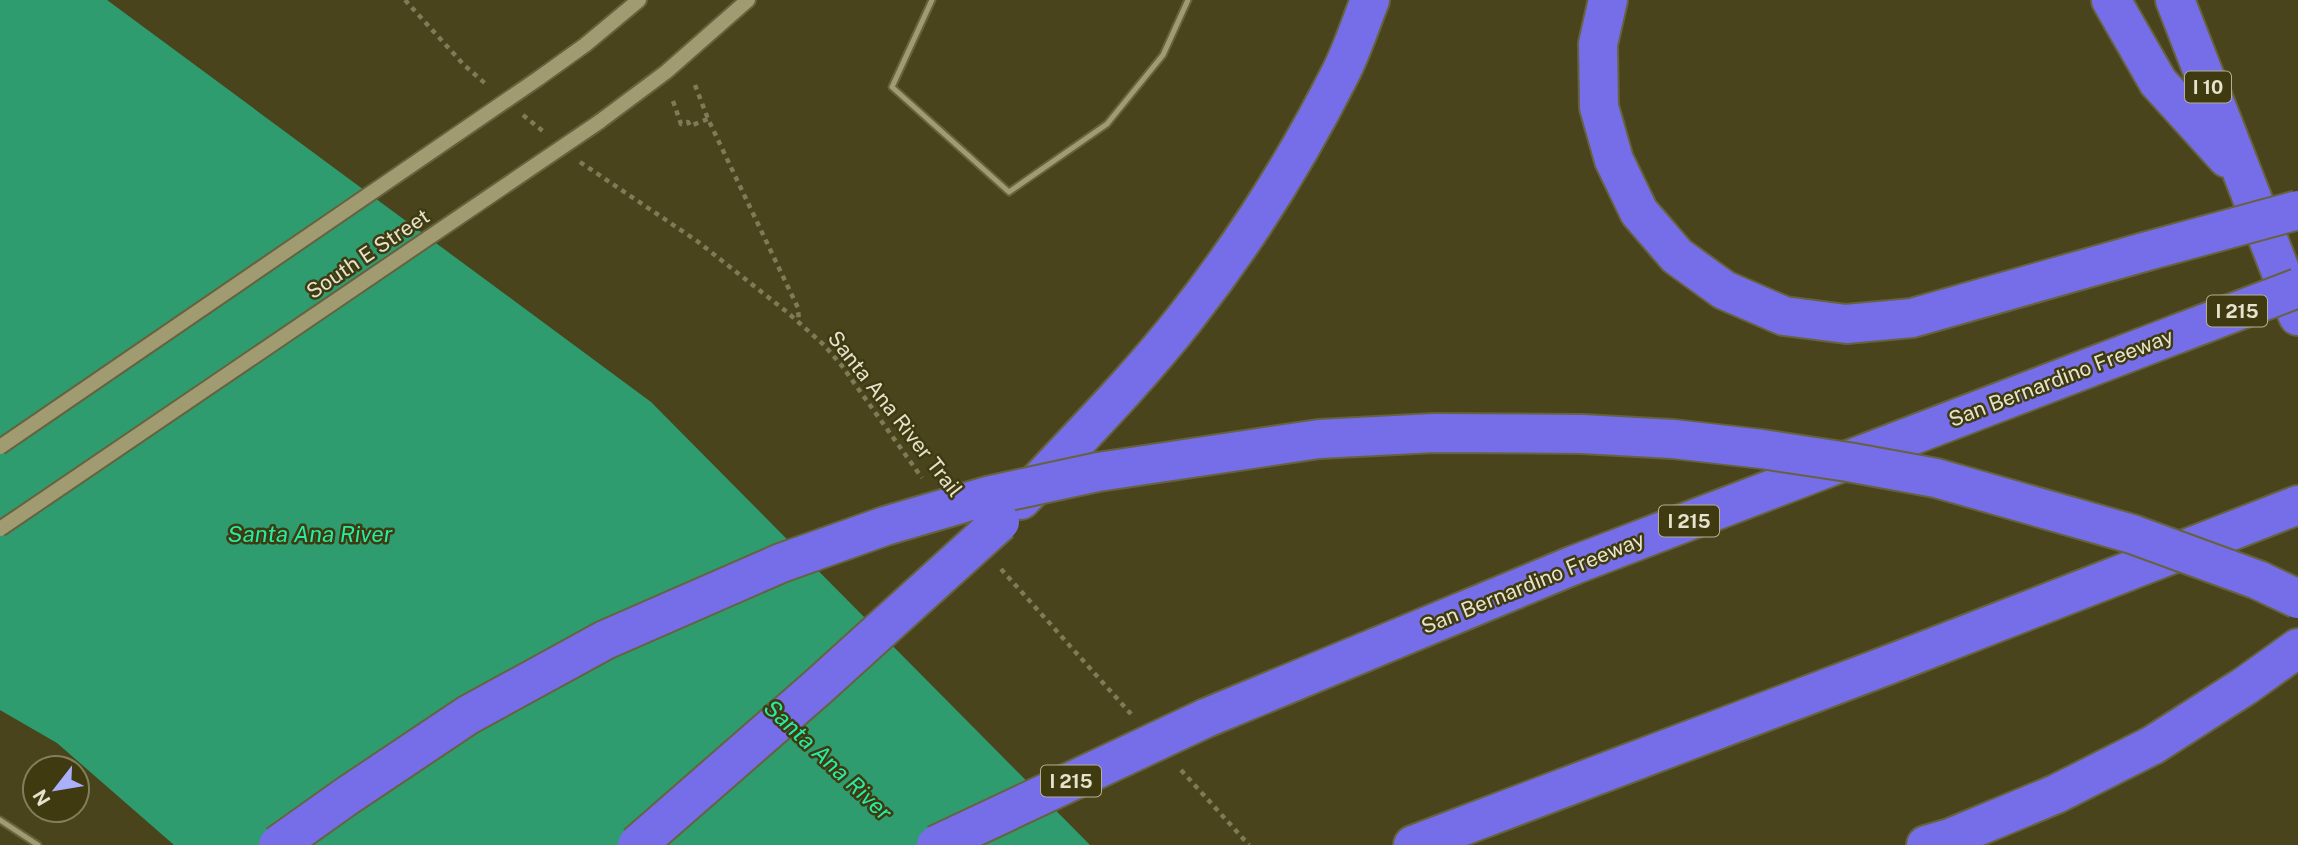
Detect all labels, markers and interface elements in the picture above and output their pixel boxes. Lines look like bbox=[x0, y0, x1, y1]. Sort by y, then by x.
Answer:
road number: I 10 bbox=[2185, 72, 2231, 102]
street label: South E Street bbox=[301, 203, 434, 304]
road number: I 215 bbox=[2207, 296, 2267, 326]
street label: San Bernardino Freeway bbox=[1945, 323, 2177, 432]
street label: Santa Ana River Trail bbox=[823, 326, 968, 502]
road number: I 215 bbox=[1659, 506, 1719, 536]
water label: Santa Ana River bbox=[228, 520, 393, 547]
street label: San Bernardino Freeway bbox=[1418, 526, 1648, 639]
water label: Santa Ana River bbox=[759, 694, 898, 826]
north arrow bbox=[21, 754, 91, 824]
road number: I 215 bbox=[1041, 766, 1101, 796]
text: N bbox=[28, 786, 55, 810]

